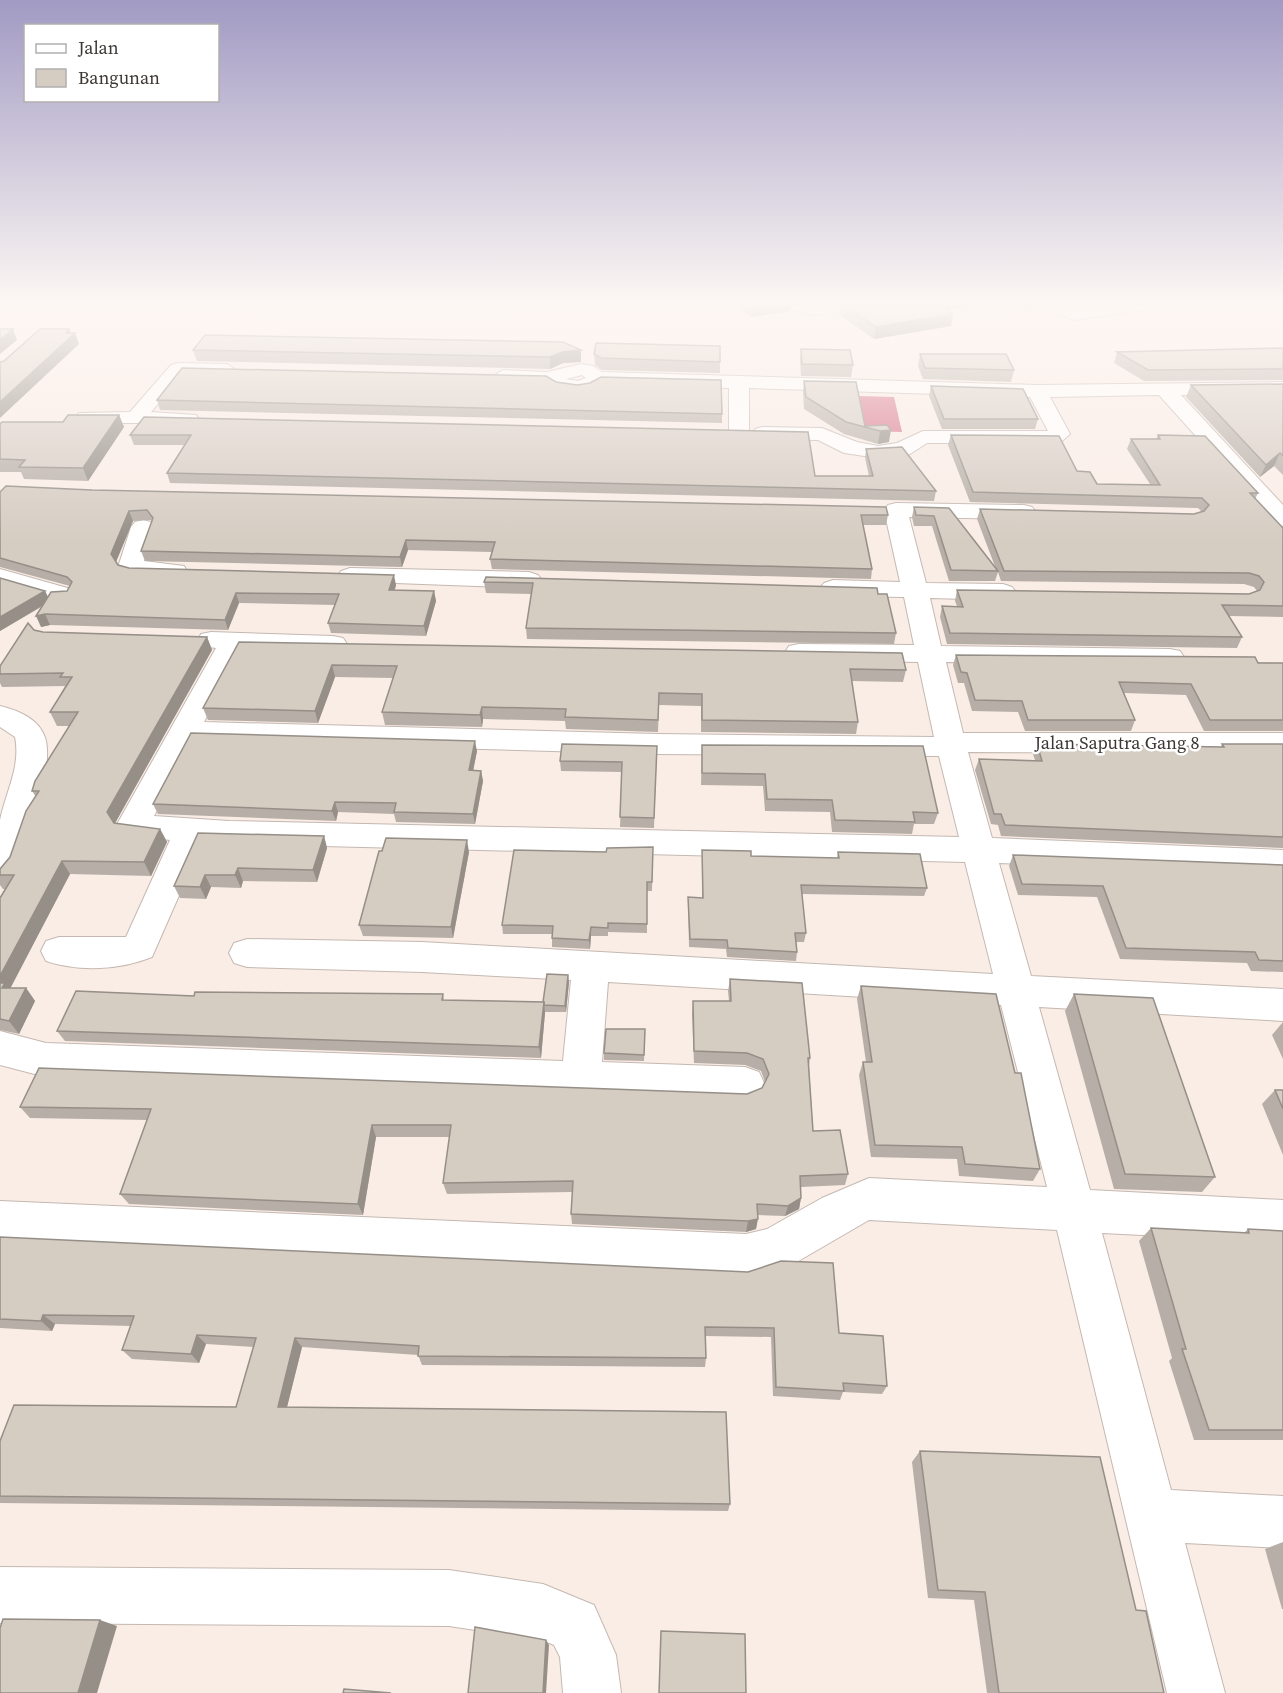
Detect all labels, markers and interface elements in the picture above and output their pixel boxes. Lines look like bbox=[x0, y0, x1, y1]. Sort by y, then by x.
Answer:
legend bbox=[24, 24, 219, 102]
text: Jalan bbox=[77, 35, 119, 60]
text: Bangunan bbox=[78, 65, 160, 90]
street label: Jalan Saputra Gang 8 bbox=[1033, 730, 1200, 755]

